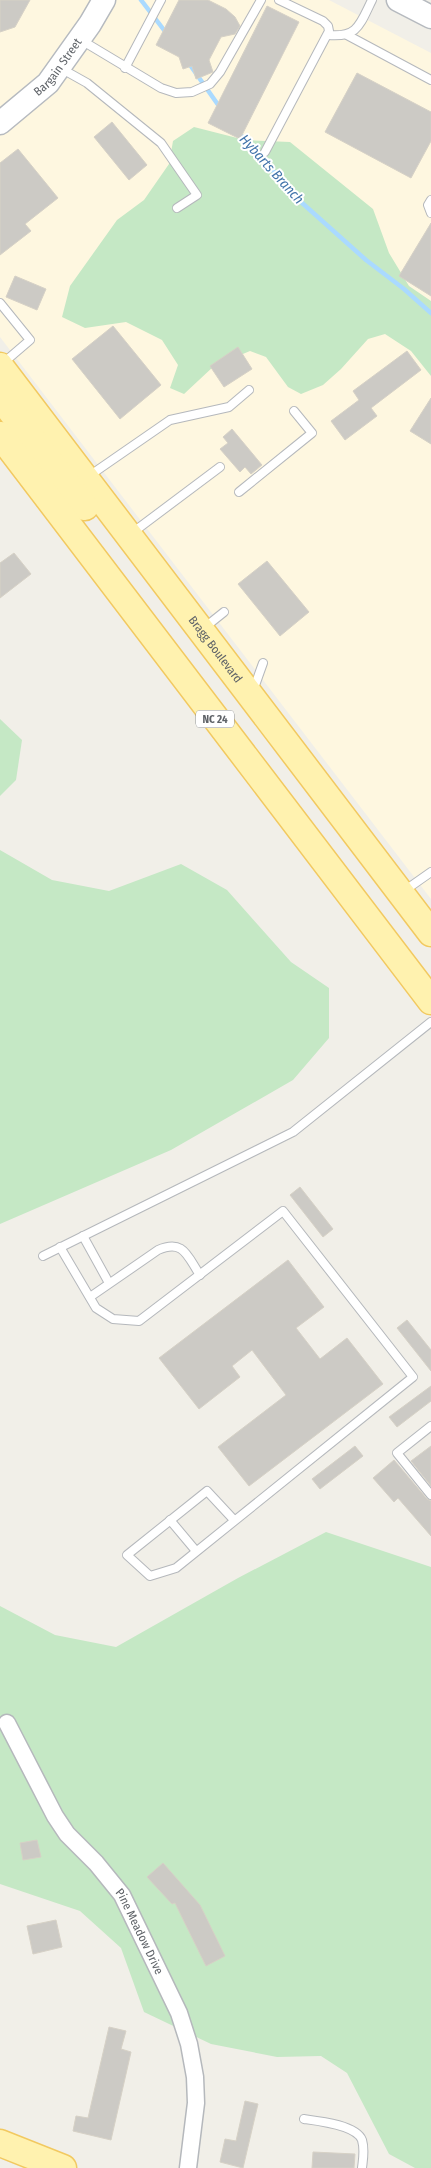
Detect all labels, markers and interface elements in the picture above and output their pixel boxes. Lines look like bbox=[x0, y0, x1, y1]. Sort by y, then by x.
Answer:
street label: Bargain Street bbox=[31, 35, 85, 99]
water label: Hybarts Branch bbox=[236, 131, 307, 208]
street label: Bragg Boulevard bbox=[186, 613, 245, 685]
road number: NC 24 bbox=[196, 711, 234, 728]
street label: Pine Meadow Drive bbox=[113, 1886, 166, 1977]

